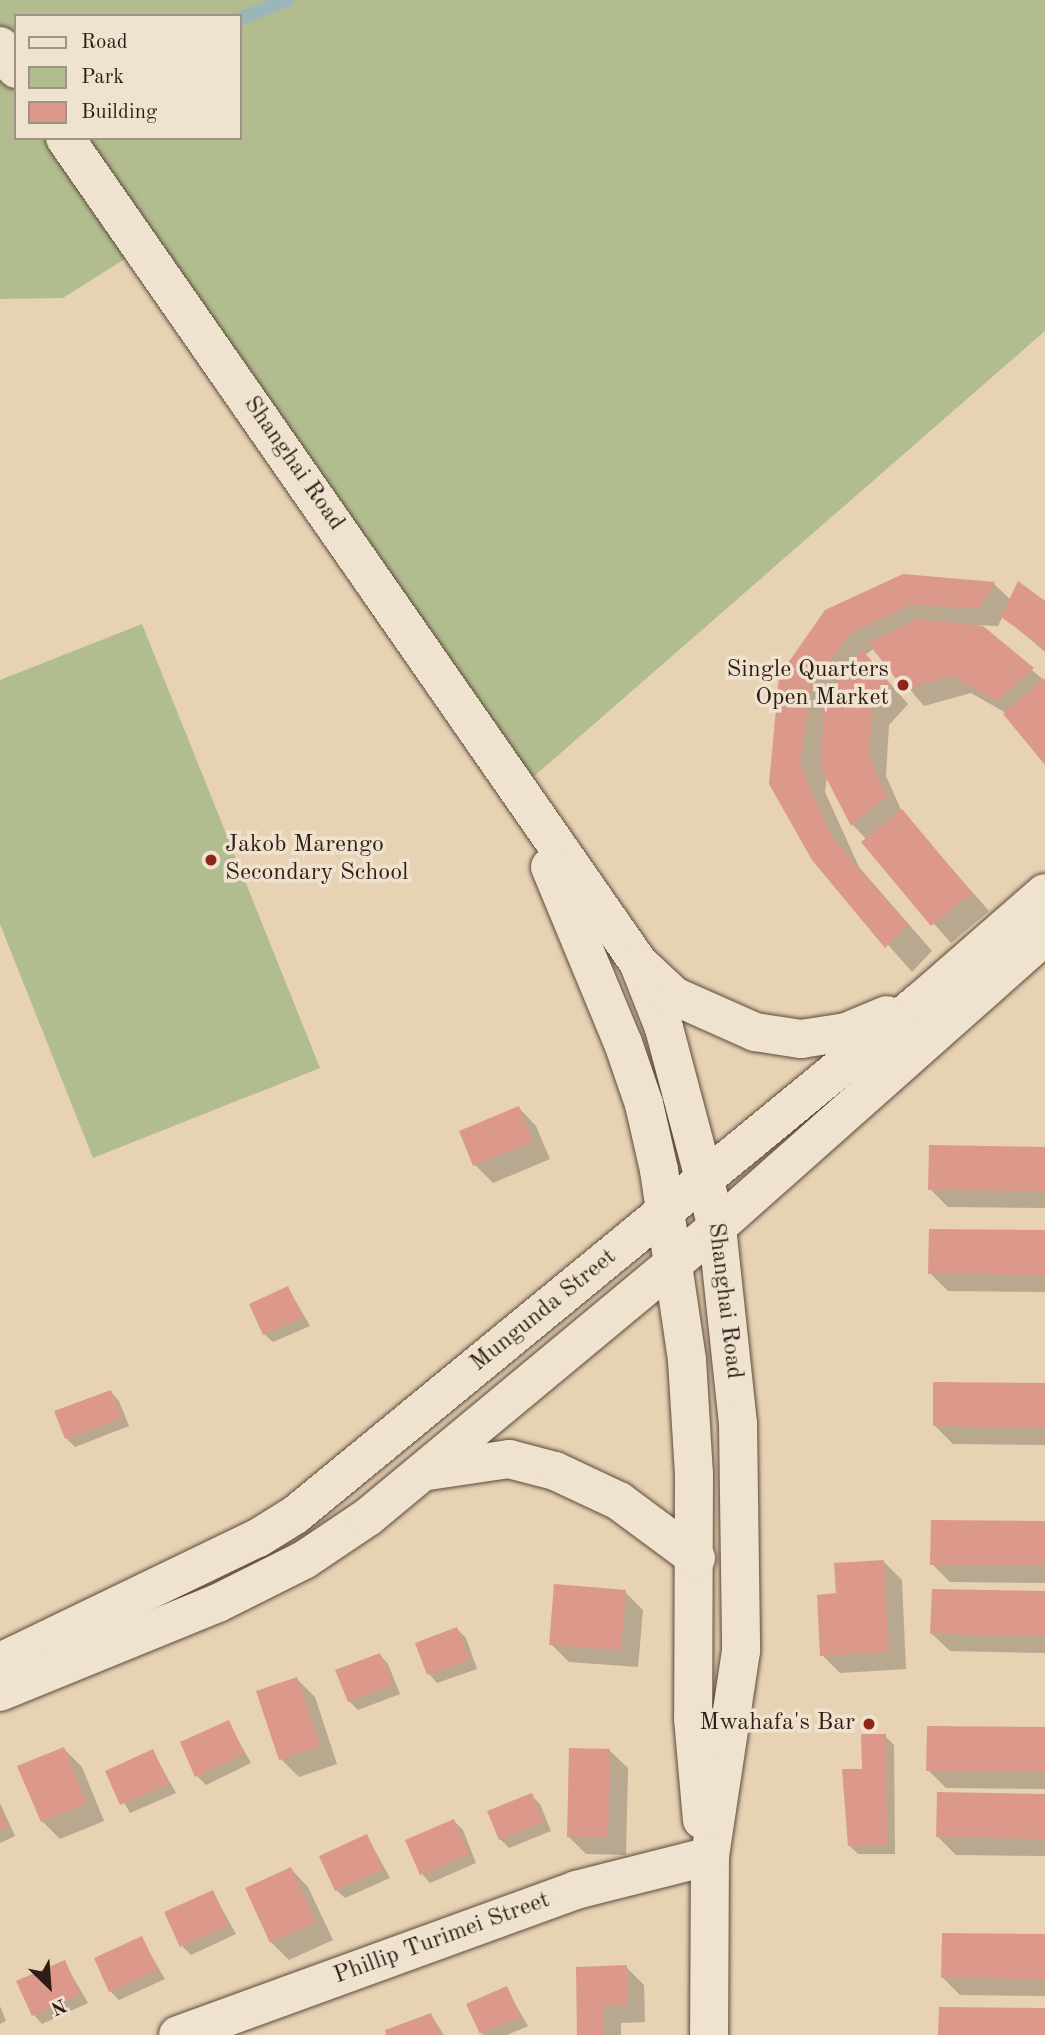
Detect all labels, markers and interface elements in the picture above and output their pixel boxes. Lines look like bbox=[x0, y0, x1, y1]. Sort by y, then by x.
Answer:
legend bbox=[14, 14, 242, 140]
text: Road bbox=[81, 32, 128, 53]
text: Park bbox=[81, 67, 124, 88]
text: Building bbox=[81, 102, 157, 123]
street label: Shanghai Road bbox=[236, 391, 350, 537]
place label: Single Quarters Open Market bbox=[726, 657, 889, 713]
marker: Single Quarters Open Market bbox=[895, 677, 911, 693]
place label: Jakob Marengo Secondary School bbox=[225, 832, 409, 888]
marker: Jakob Marengo Secondary School bbox=[203, 852, 219, 868]
street label: Shanghai Road bbox=[700, 1221, 748, 1381]
street label: Mungunda Street bbox=[465, 1243, 623, 1379]
place label: Mwahafa's Bar bbox=[699, 1710, 855, 1738]
marker: Mwahafa's Bar bbox=[861, 1716, 877, 1732]
street label: Phillip Turimei Street bbox=[330, 1887, 554, 1991]
north arrow bbox=[14, 1951, 84, 2021]
text: N bbox=[47, 1994, 69, 2017]

